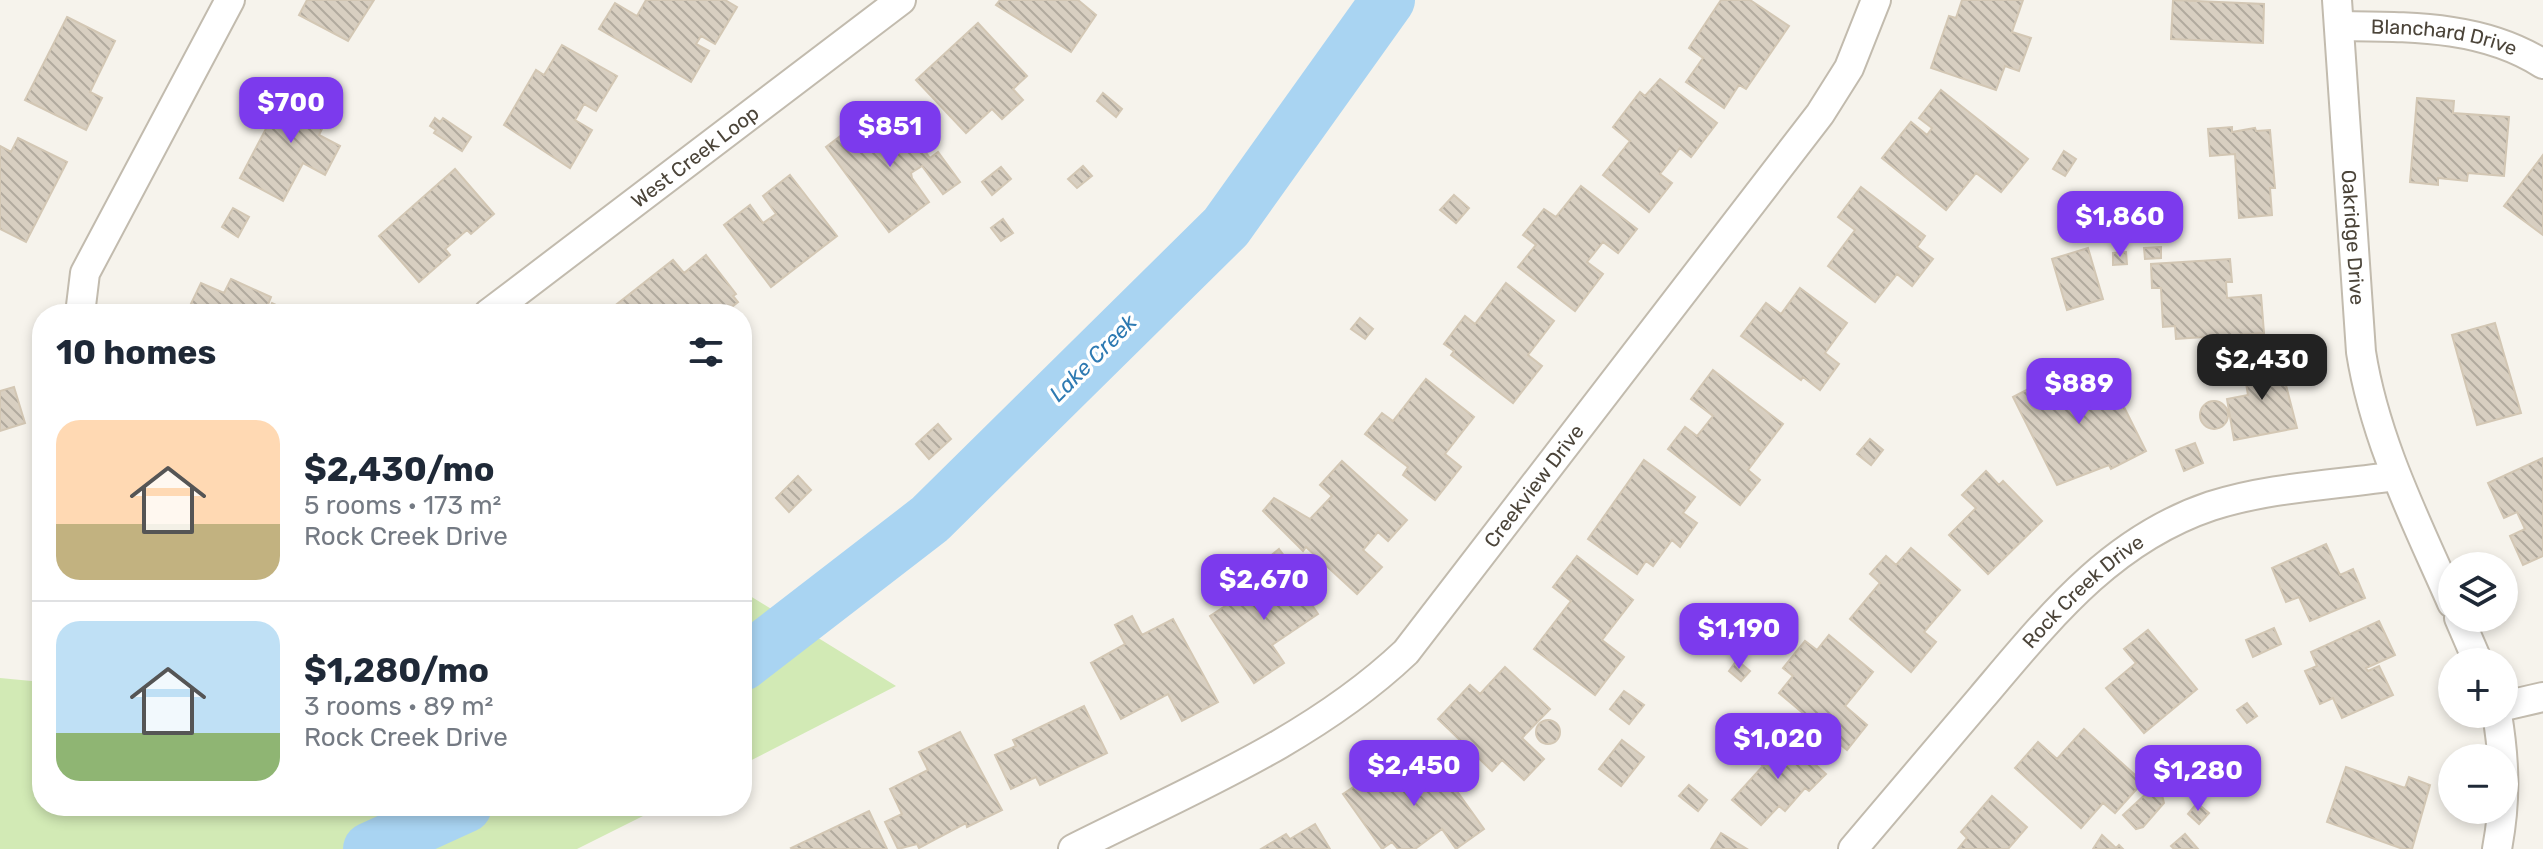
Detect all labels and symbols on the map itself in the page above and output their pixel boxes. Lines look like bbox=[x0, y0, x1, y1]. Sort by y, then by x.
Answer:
street label: Blanchard Drive bbox=[2371, 14, 2521, 61]
pin: $700 bbox=[244, 77, 338, 145]
street label: West Creek Loop bbox=[626, 101, 763, 213]
pin: $851 bbox=[843, 101, 937, 169]
street label: Oakridge Drive bbox=[2337, 169, 2370, 306]
pin: $1,860 bbox=[2055, 191, 2185, 259]
water label: Lake Creek bbox=[1044, 308, 1143, 407]
pin: $2,430 bbox=[2197, 334, 2327, 402]
pin: $889 bbox=[2032, 358, 2126, 426]
street label: Creekview Drive bbox=[1479, 420, 1589, 552]
street label: Rock Creek Drive bbox=[2017, 529, 2148, 653]
pin: $2,670 bbox=[1199, 554, 1329, 622]
pin: $1,190 bbox=[1674, 603, 1804, 671]
pin: $1,020 bbox=[1713, 713, 1843, 781]
pin: $2,450 bbox=[1349, 740, 1479, 808]
pin: $1,280 bbox=[2133, 745, 2263, 813]

